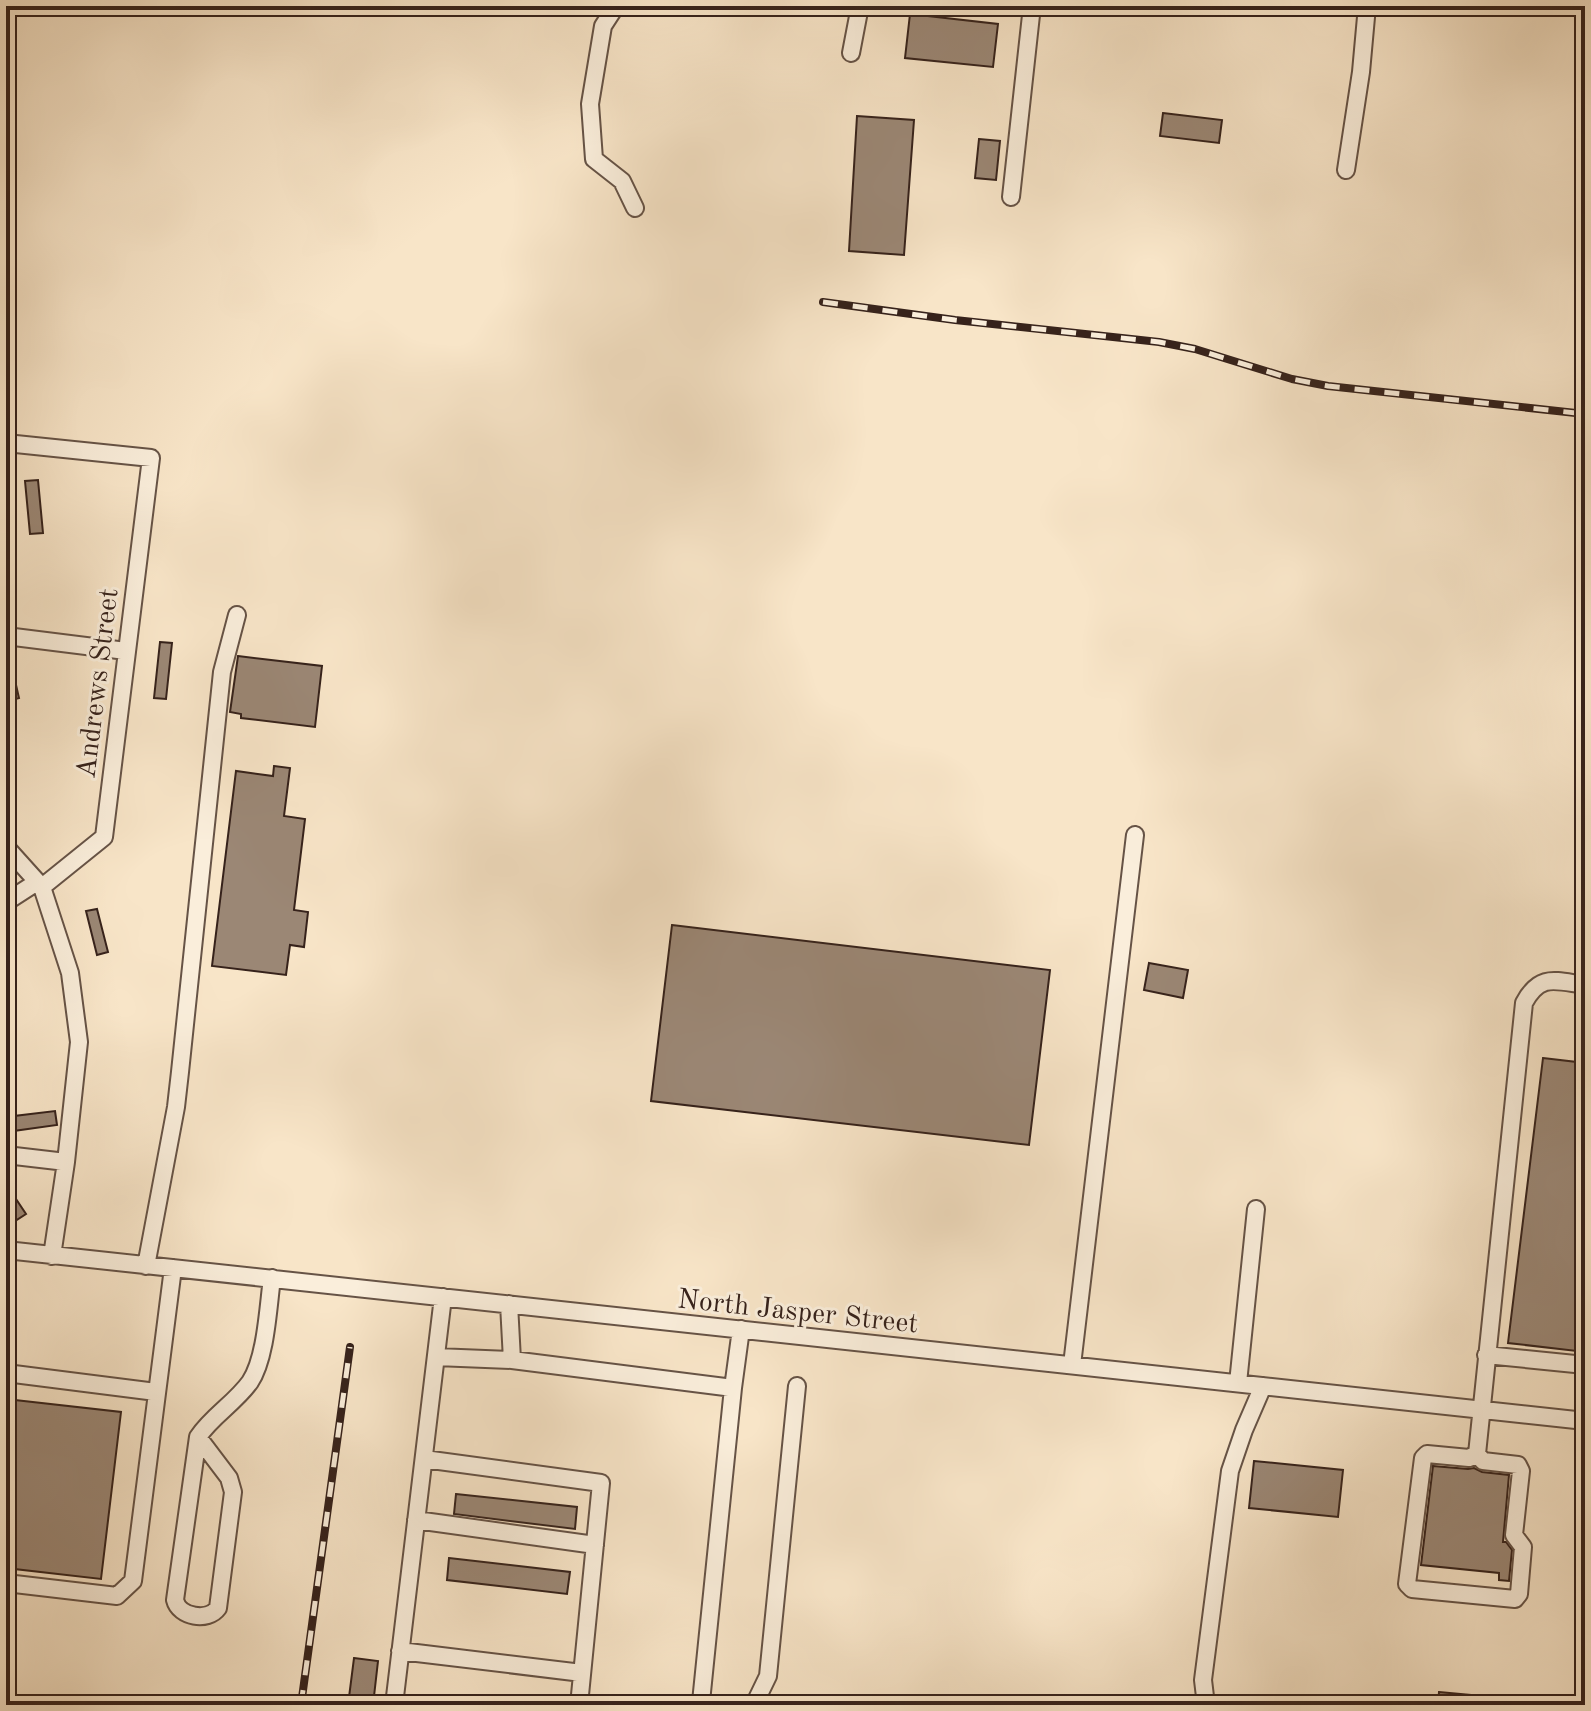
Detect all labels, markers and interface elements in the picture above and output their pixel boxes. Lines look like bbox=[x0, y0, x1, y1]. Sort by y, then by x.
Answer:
street label: Andrews Street bbox=[73, 587, 125, 780]
street label: North Jasper Street bbox=[676, 1286, 919, 1340]

